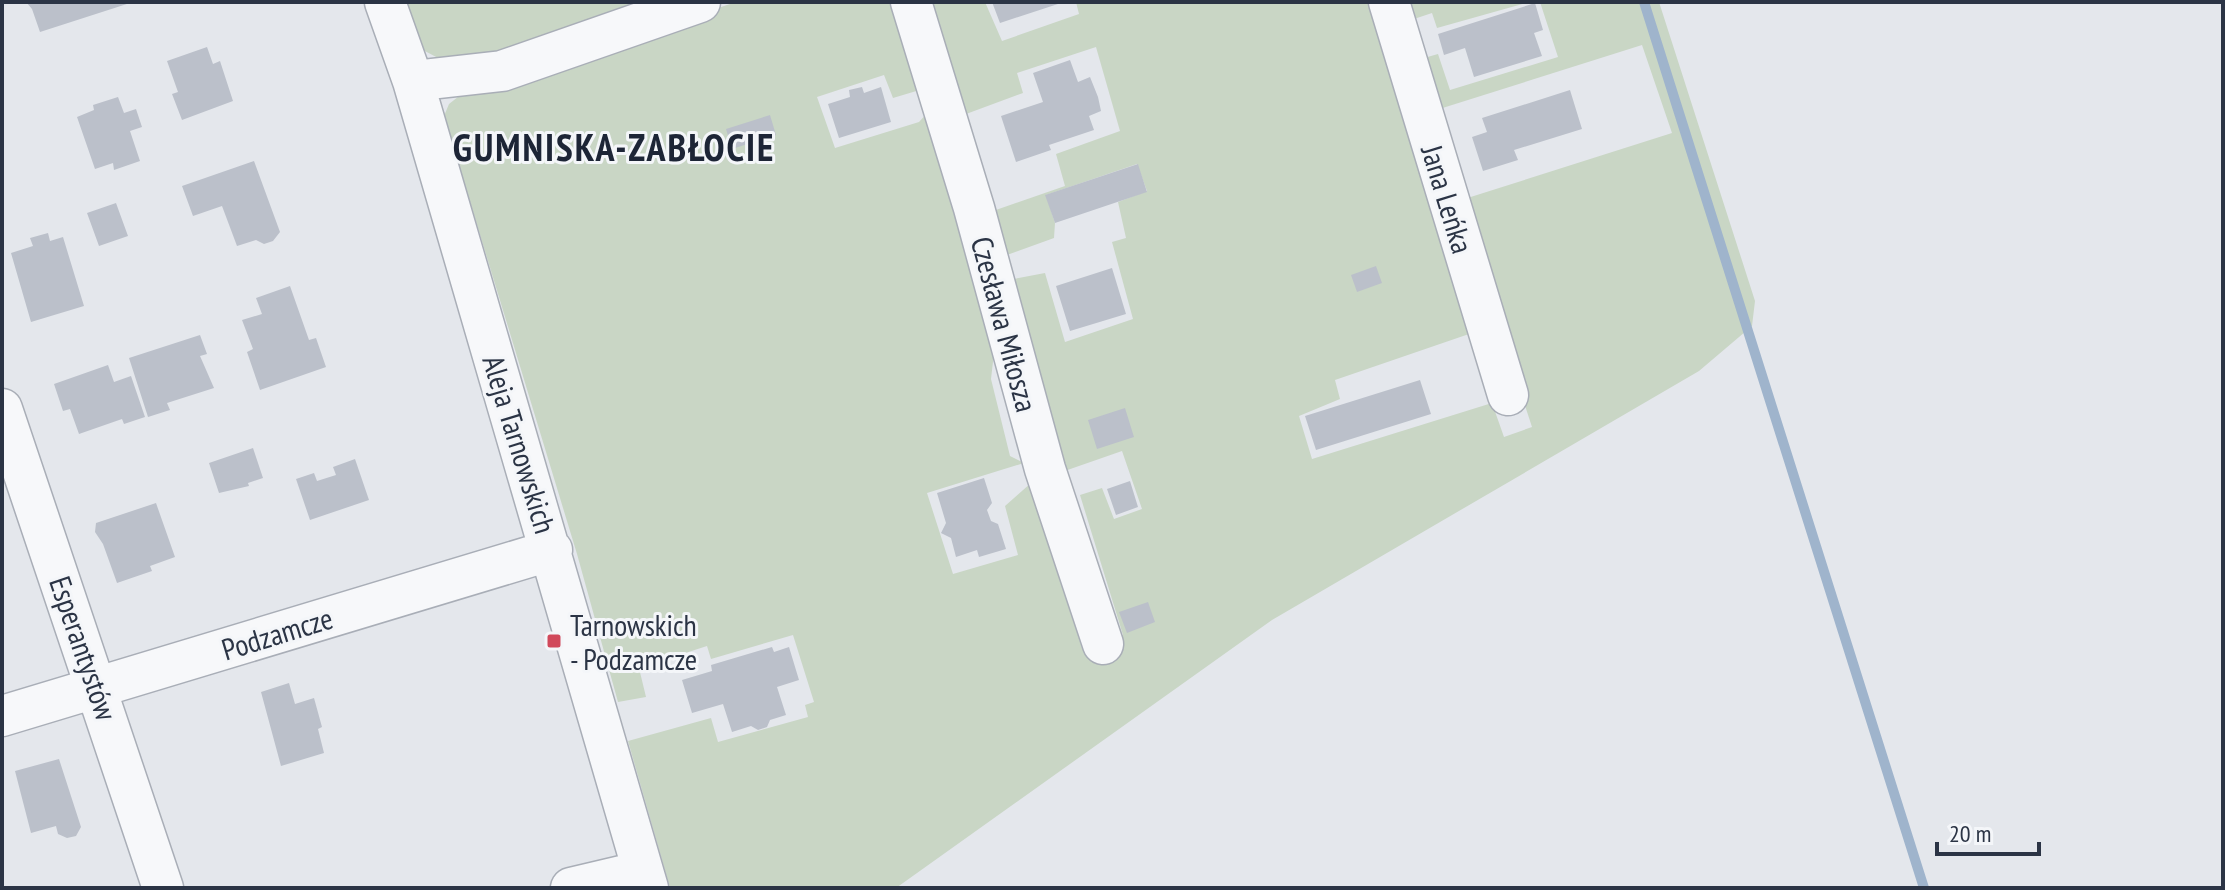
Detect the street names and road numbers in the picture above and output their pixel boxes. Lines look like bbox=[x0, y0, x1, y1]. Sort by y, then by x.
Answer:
street label: Jana Leńka bbox=[1413, 139, 1483, 258]
street label: Czesława Miłosza bbox=[963, 232, 1047, 416]
street label: Aleja Tarnowskich bbox=[474, 350, 566, 538]
street label: Esperantystów bbox=[41, 571, 127, 725]
street label: Podzamcze bbox=[217, 598, 337, 668]

